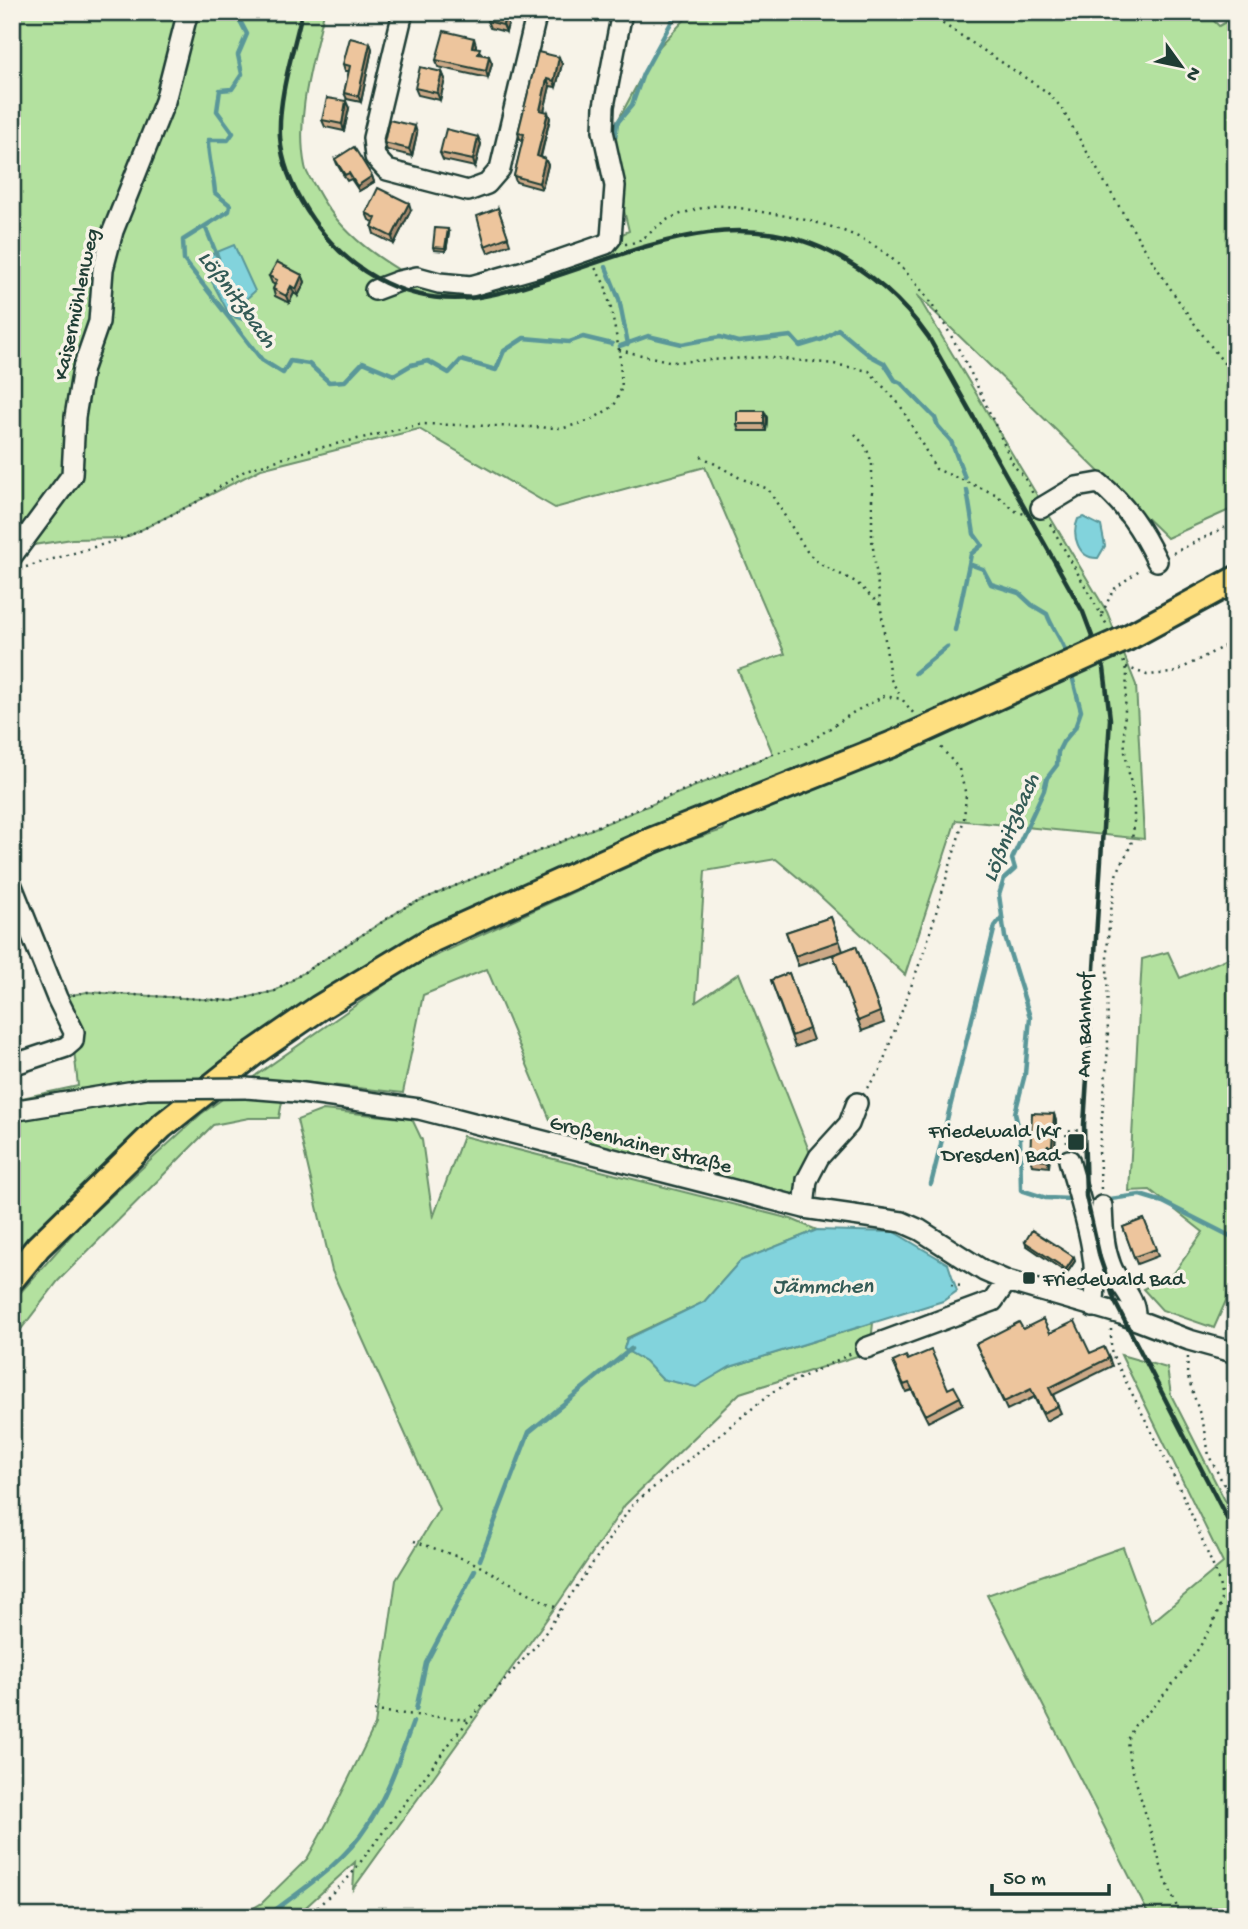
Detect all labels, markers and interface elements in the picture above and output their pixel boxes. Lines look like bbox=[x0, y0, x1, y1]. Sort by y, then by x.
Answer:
north arrow bbox=[1146, 32, 1216, 102]
text: N bbox=[1179, 62, 1205, 85]
street label: Kaisermühlenweg bbox=[50, 227, 107, 383]
water label: Lößnitzbach bbox=[191, 246, 282, 355]
water label: Lößnitzbach bbox=[977, 770, 1047, 887]
street label: Am Bahnhof bbox=[1073, 971, 1100, 1078]
street label: Großenhainer Straße bbox=[546, 1112, 735, 1181]
place label: Friedewald (Kr Dresden) Bad bbox=[927, 1121, 1062, 1170]
marker: Friedewald (Kr Dresden) Bad bbox=[1066, 1132, 1086, 1152]
place label: Friedewald Bad bbox=[1042, 1269, 1186, 1294]
marker: Friedewald Bad bbox=[1021, 1270, 1037, 1286]
water label: Jämmchen bbox=[773, 1274, 874, 1301]
scale bar bbox=[992, 1852, 1110, 1896]
text: 50 m bbox=[1003, 1868, 1046, 1893]

